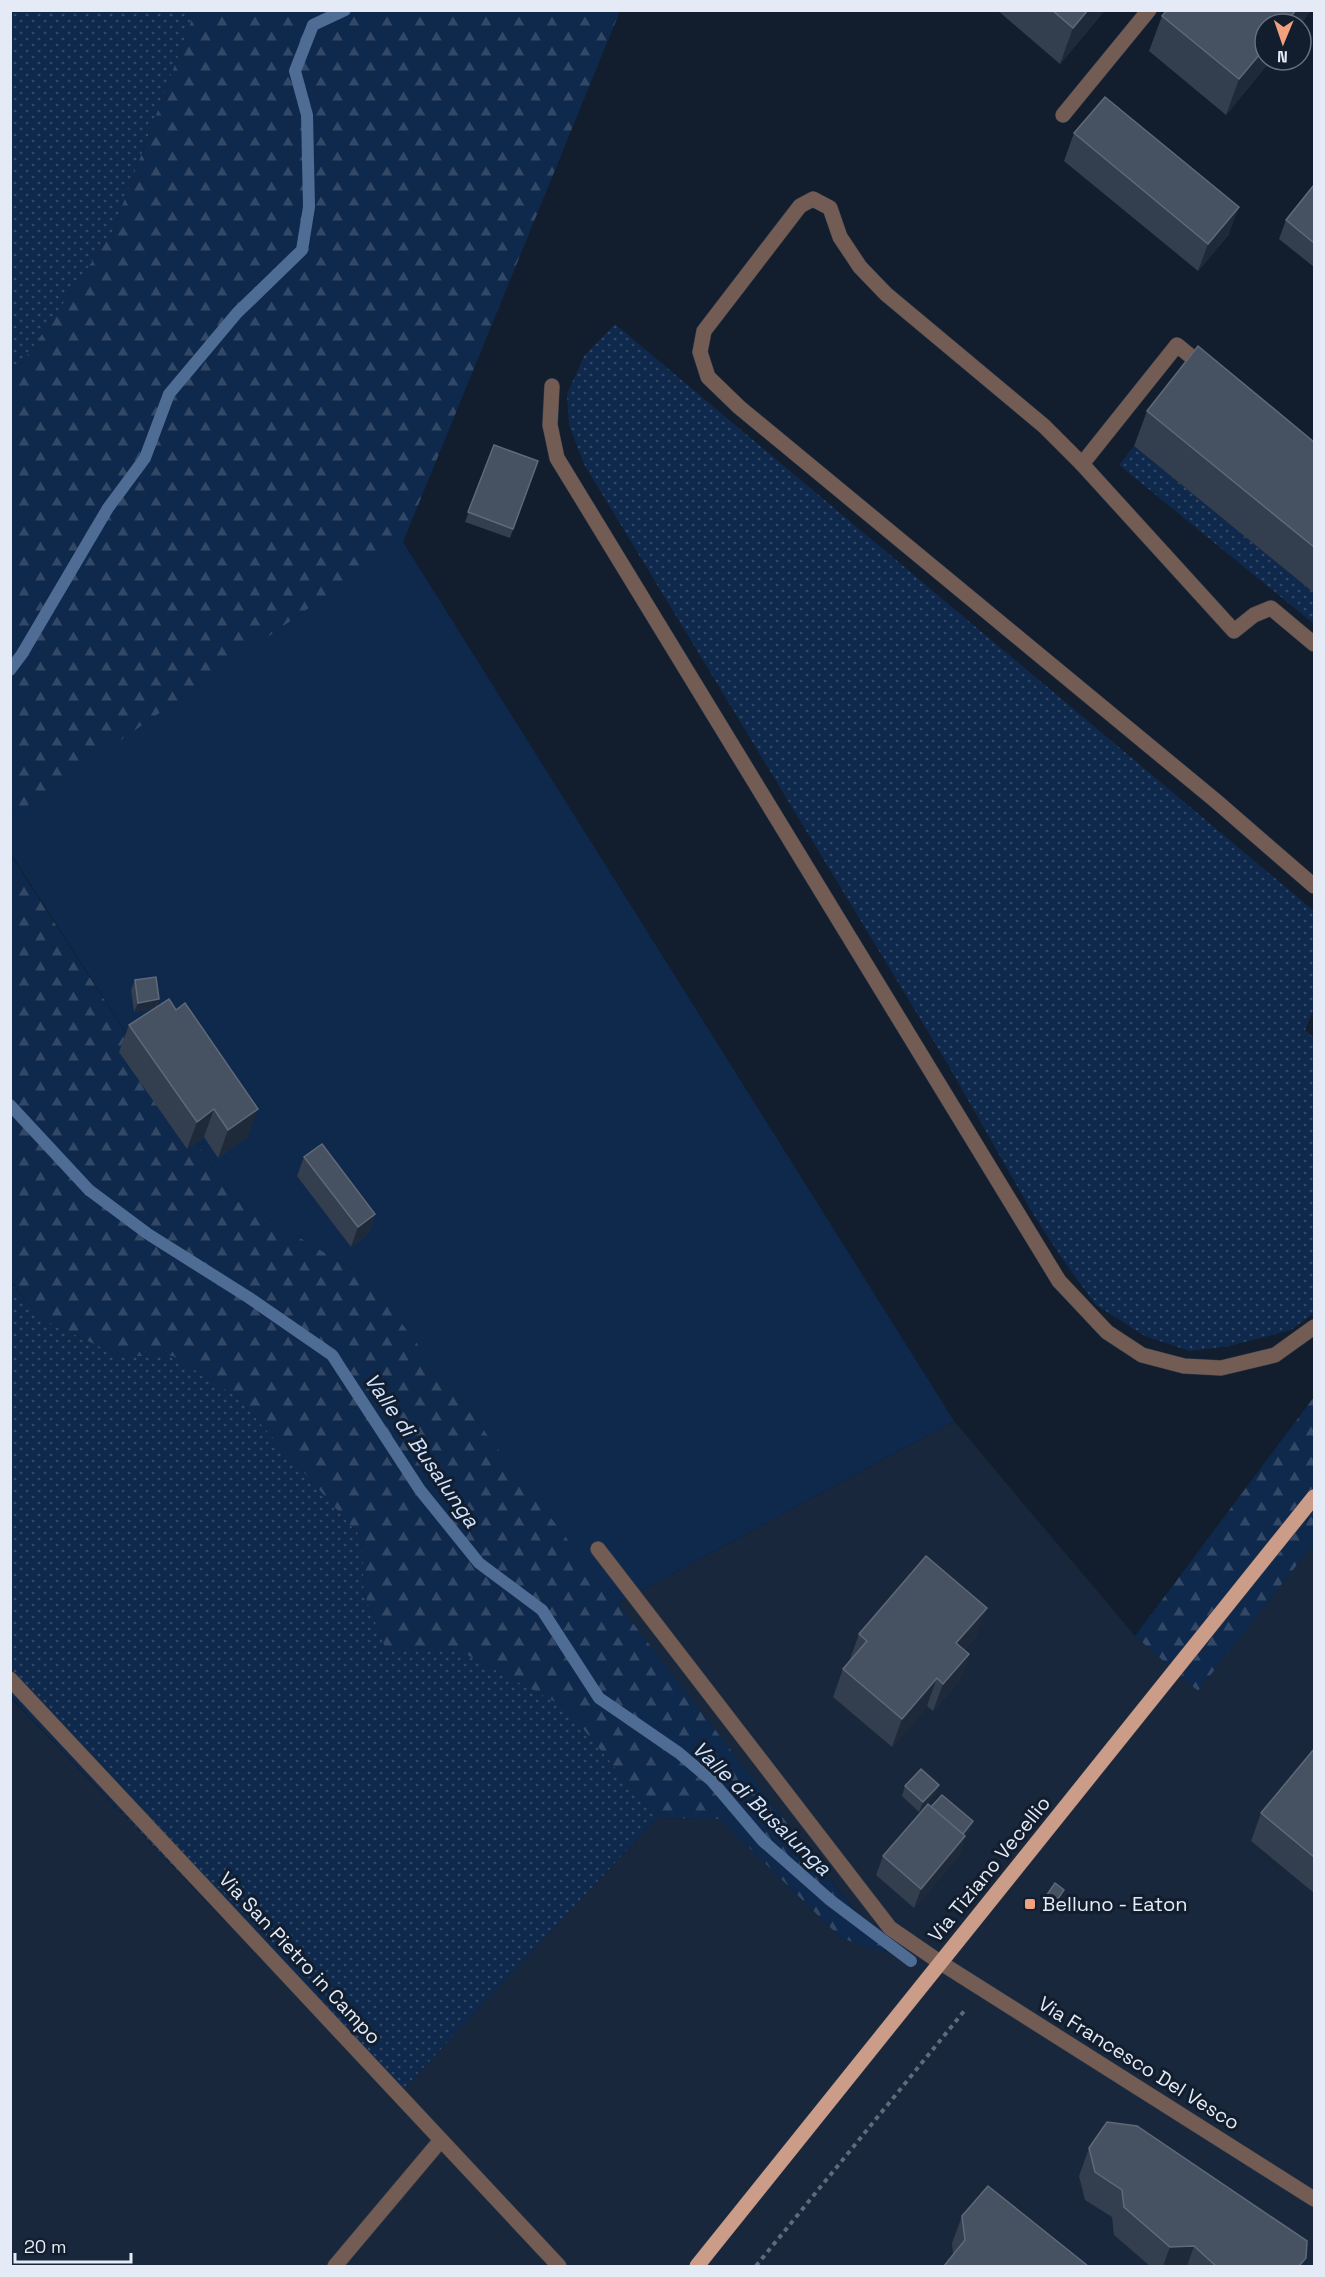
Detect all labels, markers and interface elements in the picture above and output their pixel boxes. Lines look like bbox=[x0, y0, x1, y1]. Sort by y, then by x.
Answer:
north arrow bbox=[1253, 12, 1313, 72]
text: N bbox=[1277, 46, 1288, 67]
water label: Valle di Busalunga bbox=[359, 1367, 486, 1533]
water label: Valle di Busalunga bbox=[687, 1735, 838, 1882]
street label: Via Tiziano Vecellio bbox=[922, 1791, 1056, 1947]
street label: Via San Pietro in Campo bbox=[213, 1866, 387, 2050]
place label: Belluno - Eaton bbox=[1042, 1891, 1188, 1917]
marker: Belluno - Eaton bbox=[1023, 1897, 1037, 1911]
street label: Via Francesco Del Vesco bbox=[1033, 1990, 1245, 2136]
scale bar bbox=[15, 2226, 130, 2264]
text: 20 m bbox=[24, 2235, 67, 2258]

